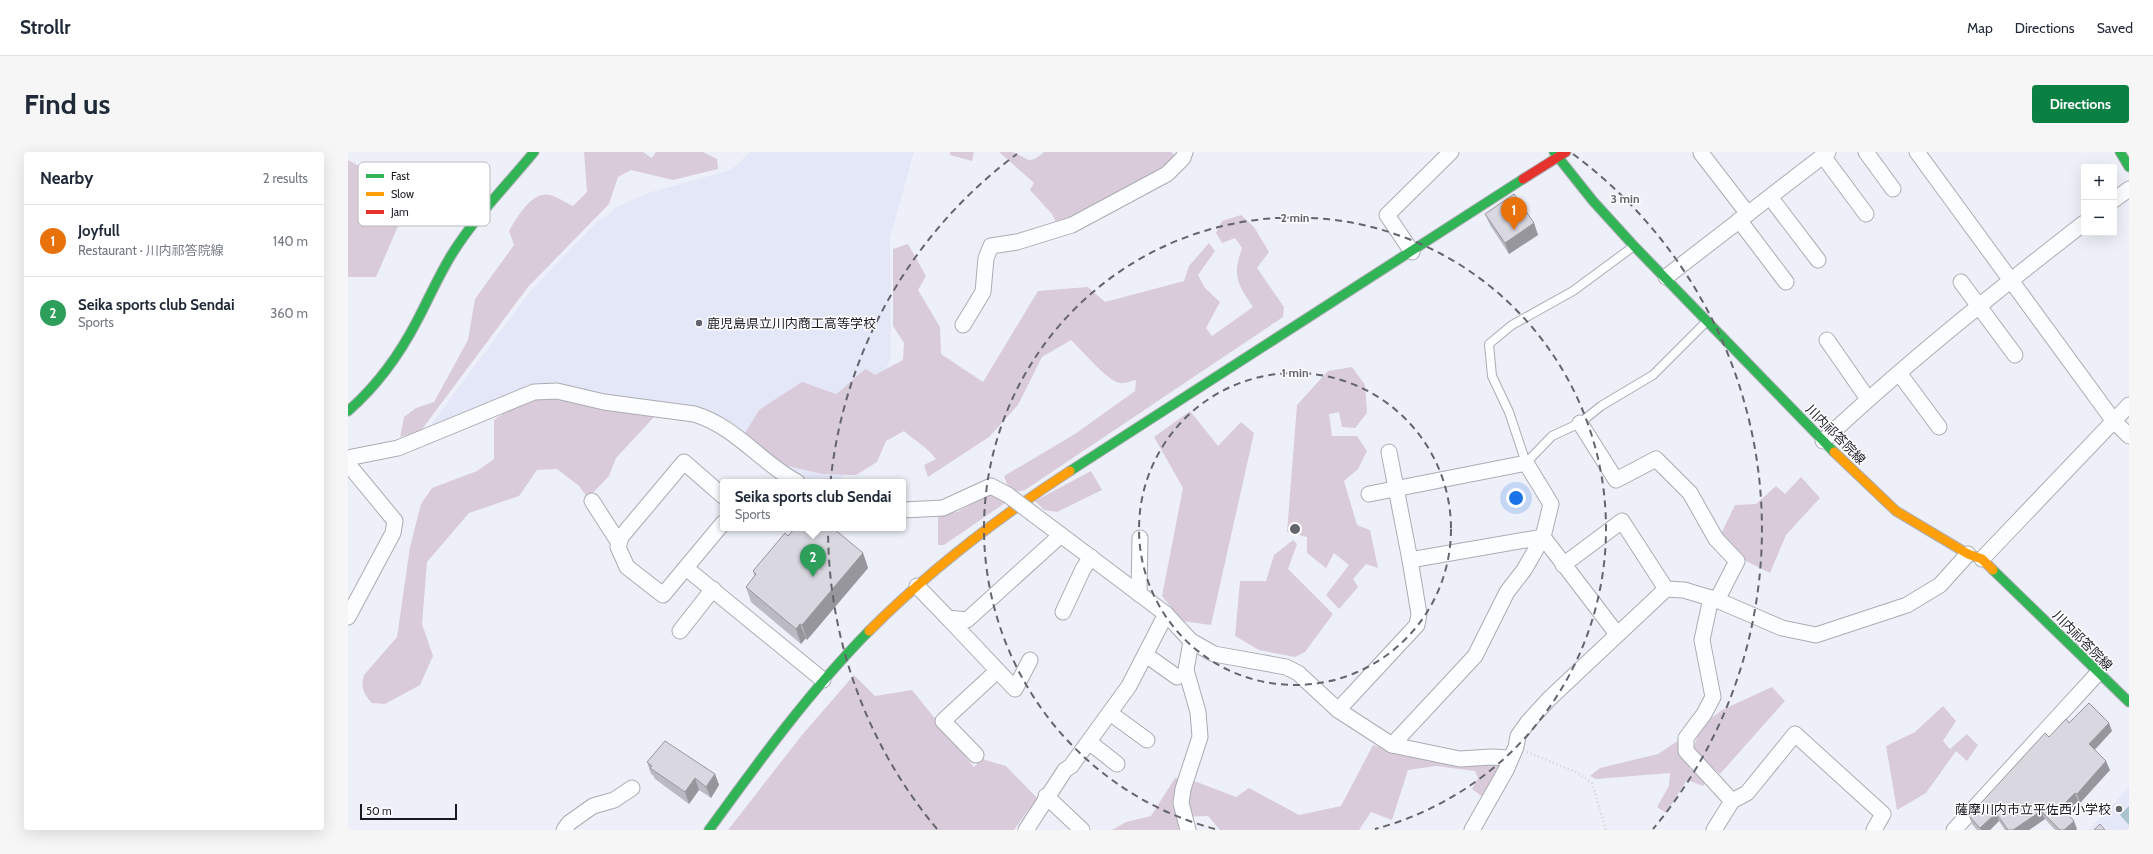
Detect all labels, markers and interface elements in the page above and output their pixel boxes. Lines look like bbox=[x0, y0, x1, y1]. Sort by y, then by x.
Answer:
text: Strollr bbox=[20, 16, 71, 39]
text: Map bbox=[1967, 19, 1993, 37]
text: Directions bbox=[2015, 19, 2075, 37]
text: Saved bbox=[2097, 19, 2133, 37]
button: Directions bbox=[2032, 85, 2129, 123]
text: Find us bbox=[24, 87, 110, 121]
legend bbox=[358, 162, 490, 226]
map controls bbox=[2081, 164, 2117, 236]
button: + bbox=[2081, 164, 2117, 200]
text: Nearby bbox=[40, 168, 93, 188]
text: Fast bbox=[391, 169, 410, 183]
text: 2 results bbox=[263, 170, 308, 186]
text: Slow bbox=[391, 187, 414, 201]
text: 3 min bbox=[1610, 191, 1640, 206]
pin: 1 bbox=[1501, 197, 1527, 230]
button: − bbox=[2081, 200, 2117, 236]
text: Jam bbox=[390, 205, 409, 219]
text: 2 min bbox=[1281, 210, 1309, 225]
text: Joyfull bbox=[78, 222, 120, 240]
text: 1 bbox=[51, 233, 55, 249]
text: 140 m bbox=[273, 233, 308, 249]
text: Restaurant · 川内祁答院線 bbox=[78, 242, 224, 258]
text: Seika sports club Sendai bbox=[78, 296, 235, 314]
text: 2 bbox=[50, 305, 56, 321]
text: 360 m bbox=[270, 305, 308, 321]
text: Sports bbox=[78, 314, 114, 330]
place label: 鹿児島県立川内商工高等学校 bbox=[707, 315, 876, 331]
marker: 鹿児島県立川内商工高等学校 bbox=[694, 318, 704, 328]
text: 1 min bbox=[1281, 365, 1309, 380]
street label: 川内祁答院線 bbox=[1803, 401, 1869, 467]
popup bbox=[720, 479, 906, 531]
text: Seika sports club Sendai bbox=[735, 488, 891, 506]
your location bbox=[1506, 488, 1526, 508]
text: Sports bbox=[735, 506, 770, 522]
centre of rings bbox=[1288, 522, 1302, 536]
pin: 2 bbox=[800, 544, 826, 577]
street label: 川内祁答院線 bbox=[2050, 607, 2116, 673]
place label: 薩摩川内市立平佐西小学校 bbox=[1955, 801, 2111, 817]
scale bar bbox=[360, 802, 457, 821]
text: 50 m bbox=[366, 804, 392, 818]
marker: 薩摩川内市立平佐西小学校 bbox=[2114, 804, 2124, 814]

